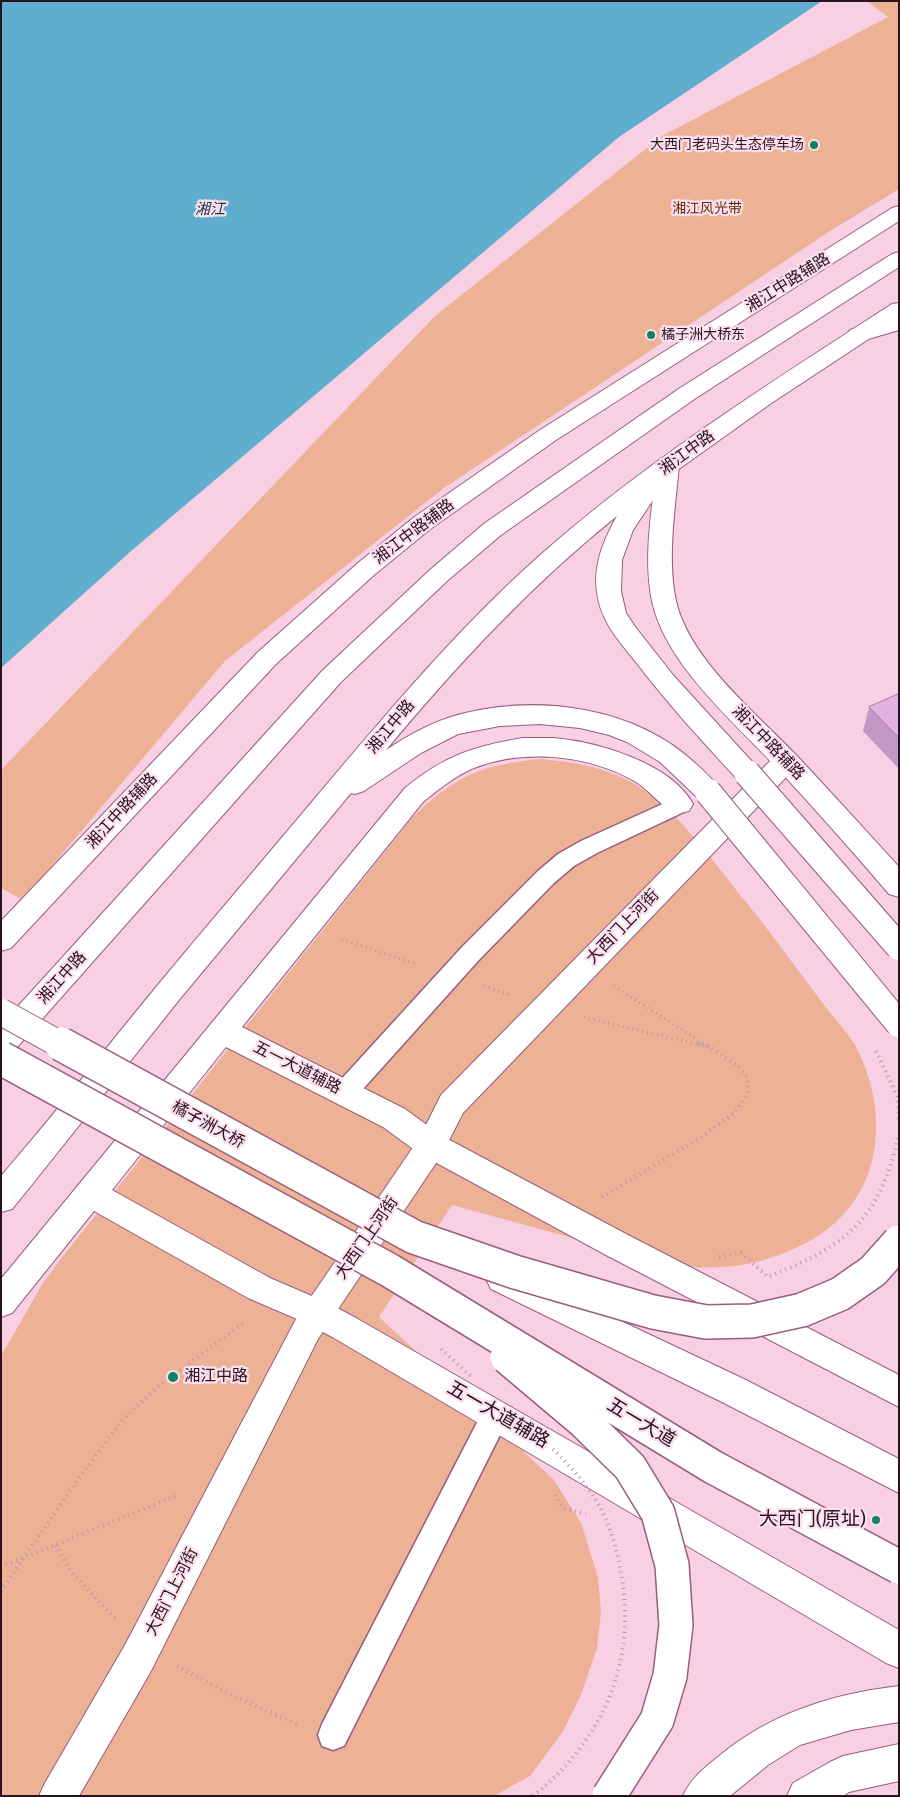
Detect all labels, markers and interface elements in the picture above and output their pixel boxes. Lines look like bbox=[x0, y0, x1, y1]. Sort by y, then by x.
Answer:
place label: 大西门老码头生态停车场 bbox=[650, 137, 804, 153]
marker: 大西门老码头生态停车场 bbox=[808, 139, 820, 151]
water label: 湘江 bbox=[195, 201, 225, 219]
park label: 湘江风光带 bbox=[672, 201, 742, 217]
street label: 湘江中路辅路 bbox=[742, 249, 834, 317]
place label: 橘子洲大桥东 bbox=[661, 327, 745, 343]
marker: 橘子洲大桥东 bbox=[645, 329, 657, 341]
street label: 湘江中路 bbox=[655, 426, 719, 480]
street label: 湘江中路辅路 bbox=[370, 495, 458, 569]
street label: 湘江中路 bbox=[363, 696, 419, 758]
street label: 湘江中路辅路 bbox=[728, 702, 808, 784]
street label: 湘江中路辅路 bbox=[82, 769, 162, 853]
street label: 大西门上河街 bbox=[583, 886, 663, 968]
street label: 湘江中路 bbox=[33, 948, 91, 1008]
street label: 五一大道辅路 bbox=[250, 1038, 344, 1098]
street label: 橘子洲大桥 bbox=[168, 1097, 248, 1153]
street label: 大西门上河街 bbox=[332, 1193, 402, 1283]
place label: 湘江中路 bbox=[184, 1367, 248, 1387]
marker: 湘江中路 bbox=[166, 1370, 180, 1384]
street label: 五一大道辅路 bbox=[443, 1377, 553, 1453]
street label: 五一大道 bbox=[603, 1394, 679, 1452]
place label: 大西门(原址) bbox=[759, 1509, 866, 1531]
marker: 大西门(原址) bbox=[870, 1514, 882, 1526]
street label: 大西门上河街 bbox=[142, 1545, 202, 1639]

